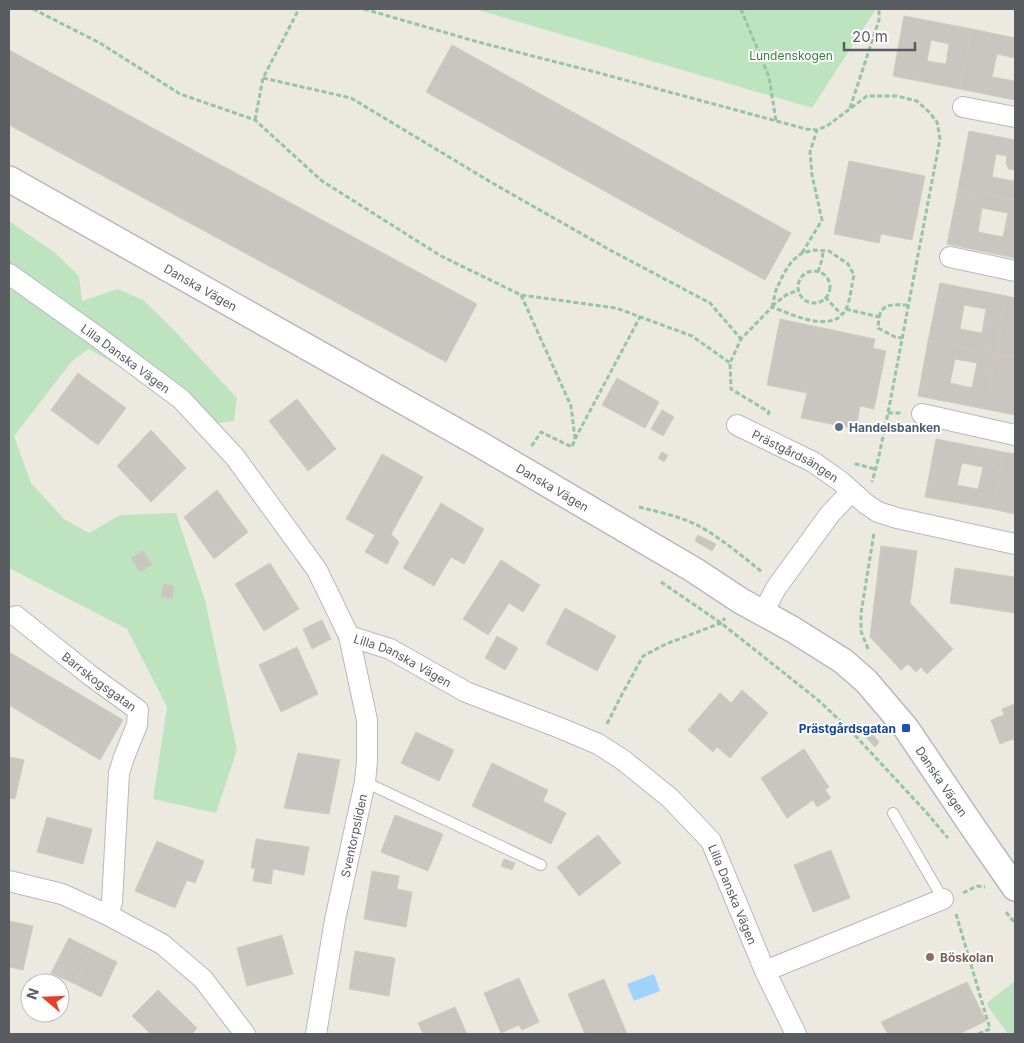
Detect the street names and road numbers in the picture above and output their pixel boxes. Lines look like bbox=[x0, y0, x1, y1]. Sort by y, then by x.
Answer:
street label: Danska Vägen bbox=[161, 260, 240, 314]
street label: Lilla Danska Vägen bbox=[78, 320, 173, 396]
street label: Prästgårdsängen bbox=[750, 426, 842, 485]
street label: Danska Vägen bbox=[514, 460, 592, 514]
street label: Lilla Danska Vägen bbox=[352, 631, 454, 690]
street label: Barrskogsgatan bbox=[59, 648, 140, 714]
street label: Danska Vägen bbox=[913, 743, 971, 819]
street label: Sventorpsliden bbox=[337, 792, 370, 879]
street label: Lilla Danska Vägen bbox=[706, 842, 761, 946]

